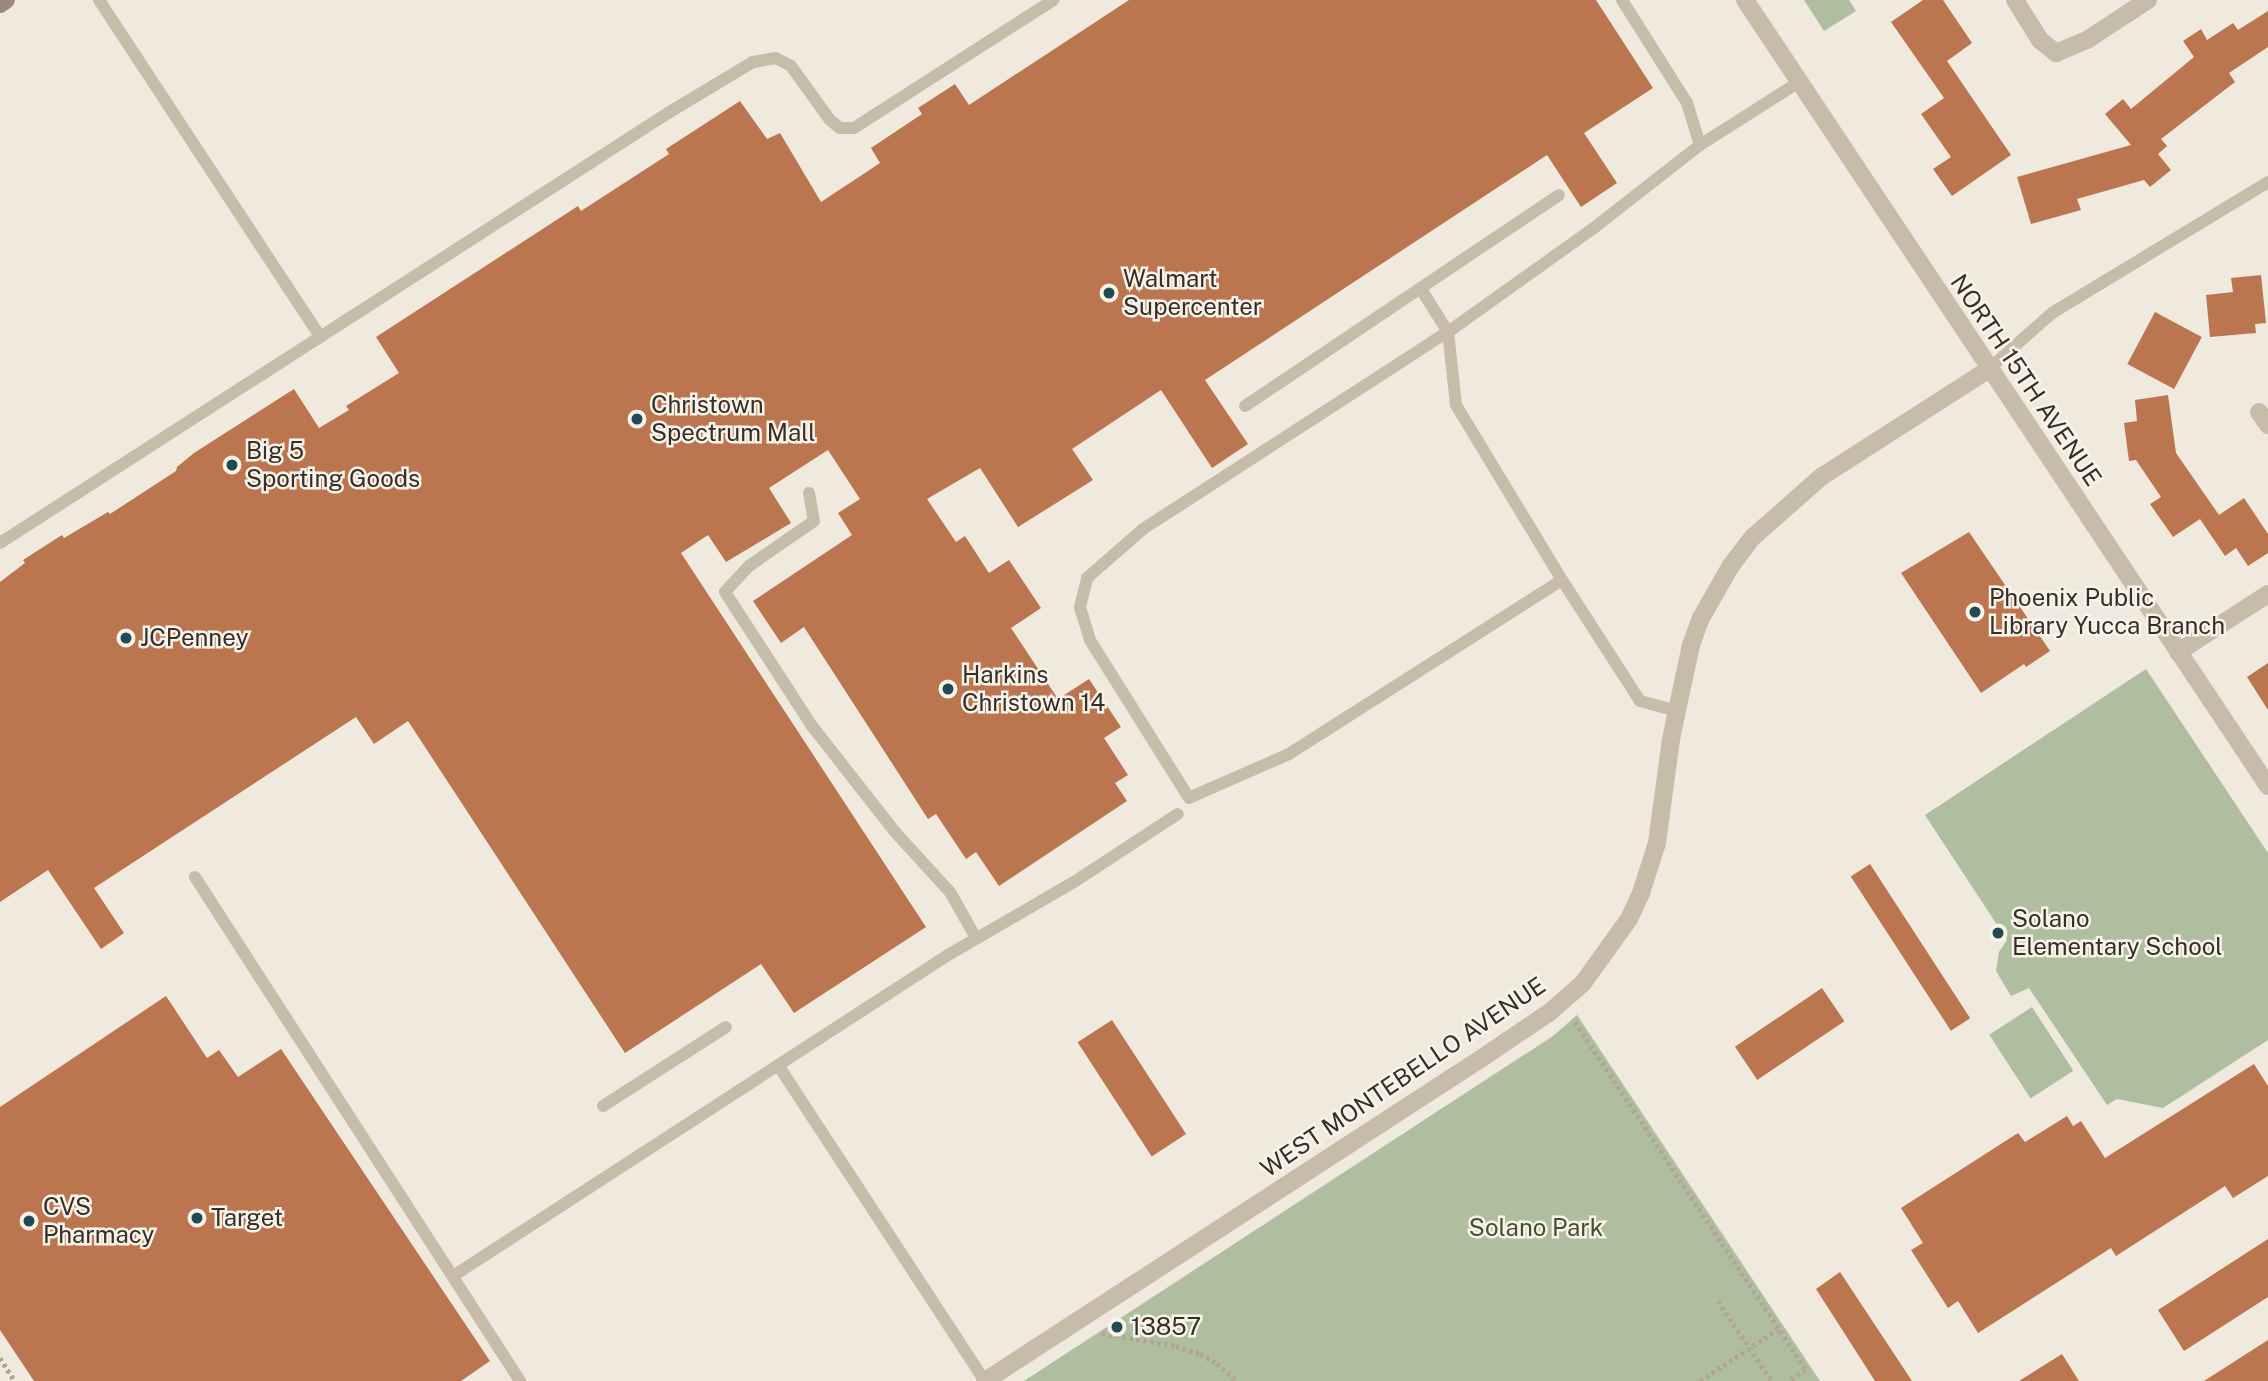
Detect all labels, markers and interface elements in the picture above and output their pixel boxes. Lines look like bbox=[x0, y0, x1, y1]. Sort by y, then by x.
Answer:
place label: Walmart Supercenter bbox=[1123, 265, 1262, 321]
street label: NORTH 15TH AVENUE bbox=[1944, 269, 2108, 491]
marker: Walmart Supercenter bbox=[1101, 285, 1117, 301]
place label: Christown Spectrum Mall bbox=[651, 391, 815, 447]
marker: Christown Spectrum Mall bbox=[629, 411, 645, 427]
place label: Big 5 Sporting Goods bbox=[246, 437, 420, 493]
marker: Big 5 Sporting Goods bbox=[224, 457, 240, 473]
place label: Phoenix Public Library Yucca Branch bbox=[1989, 584, 2225, 640]
marker: Phoenix Public Library Yucca Branch bbox=[1967, 604, 1983, 620]
place label: JCPenney bbox=[140, 624, 248, 652]
marker: JCPenney bbox=[118, 630, 134, 646]
place label: Harkins Christown 14 bbox=[962, 661, 1105, 717]
marker: Harkins Christown 14 bbox=[940, 681, 956, 697]
place label: Solano Elementary School bbox=[2012, 905, 2223, 961]
marker: Solano Elementary School bbox=[1990, 925, 2006, 941]
street label: WEST MONTEBELLO AVENUE bbox=[1255, 971, 1551, 1183]
place label: CVS Pharmacy bbox=[43, 1193, 154, 1249]
place label: Target bbox=[211, 1204, 283, 1232]
marker: Target bbox=[189, 1210, 205, 1226]
marker: CVS Pharmacy bbox=[21, 1213, 37, 1229]
park label: Solano Park bbox=[1469, 1214, 1603, 1242]
place label: 13857 bbox=[1131, 1313, 1201, 1341]
marker: 13857 bbox=[1109, 1319, 1125, 1335]

